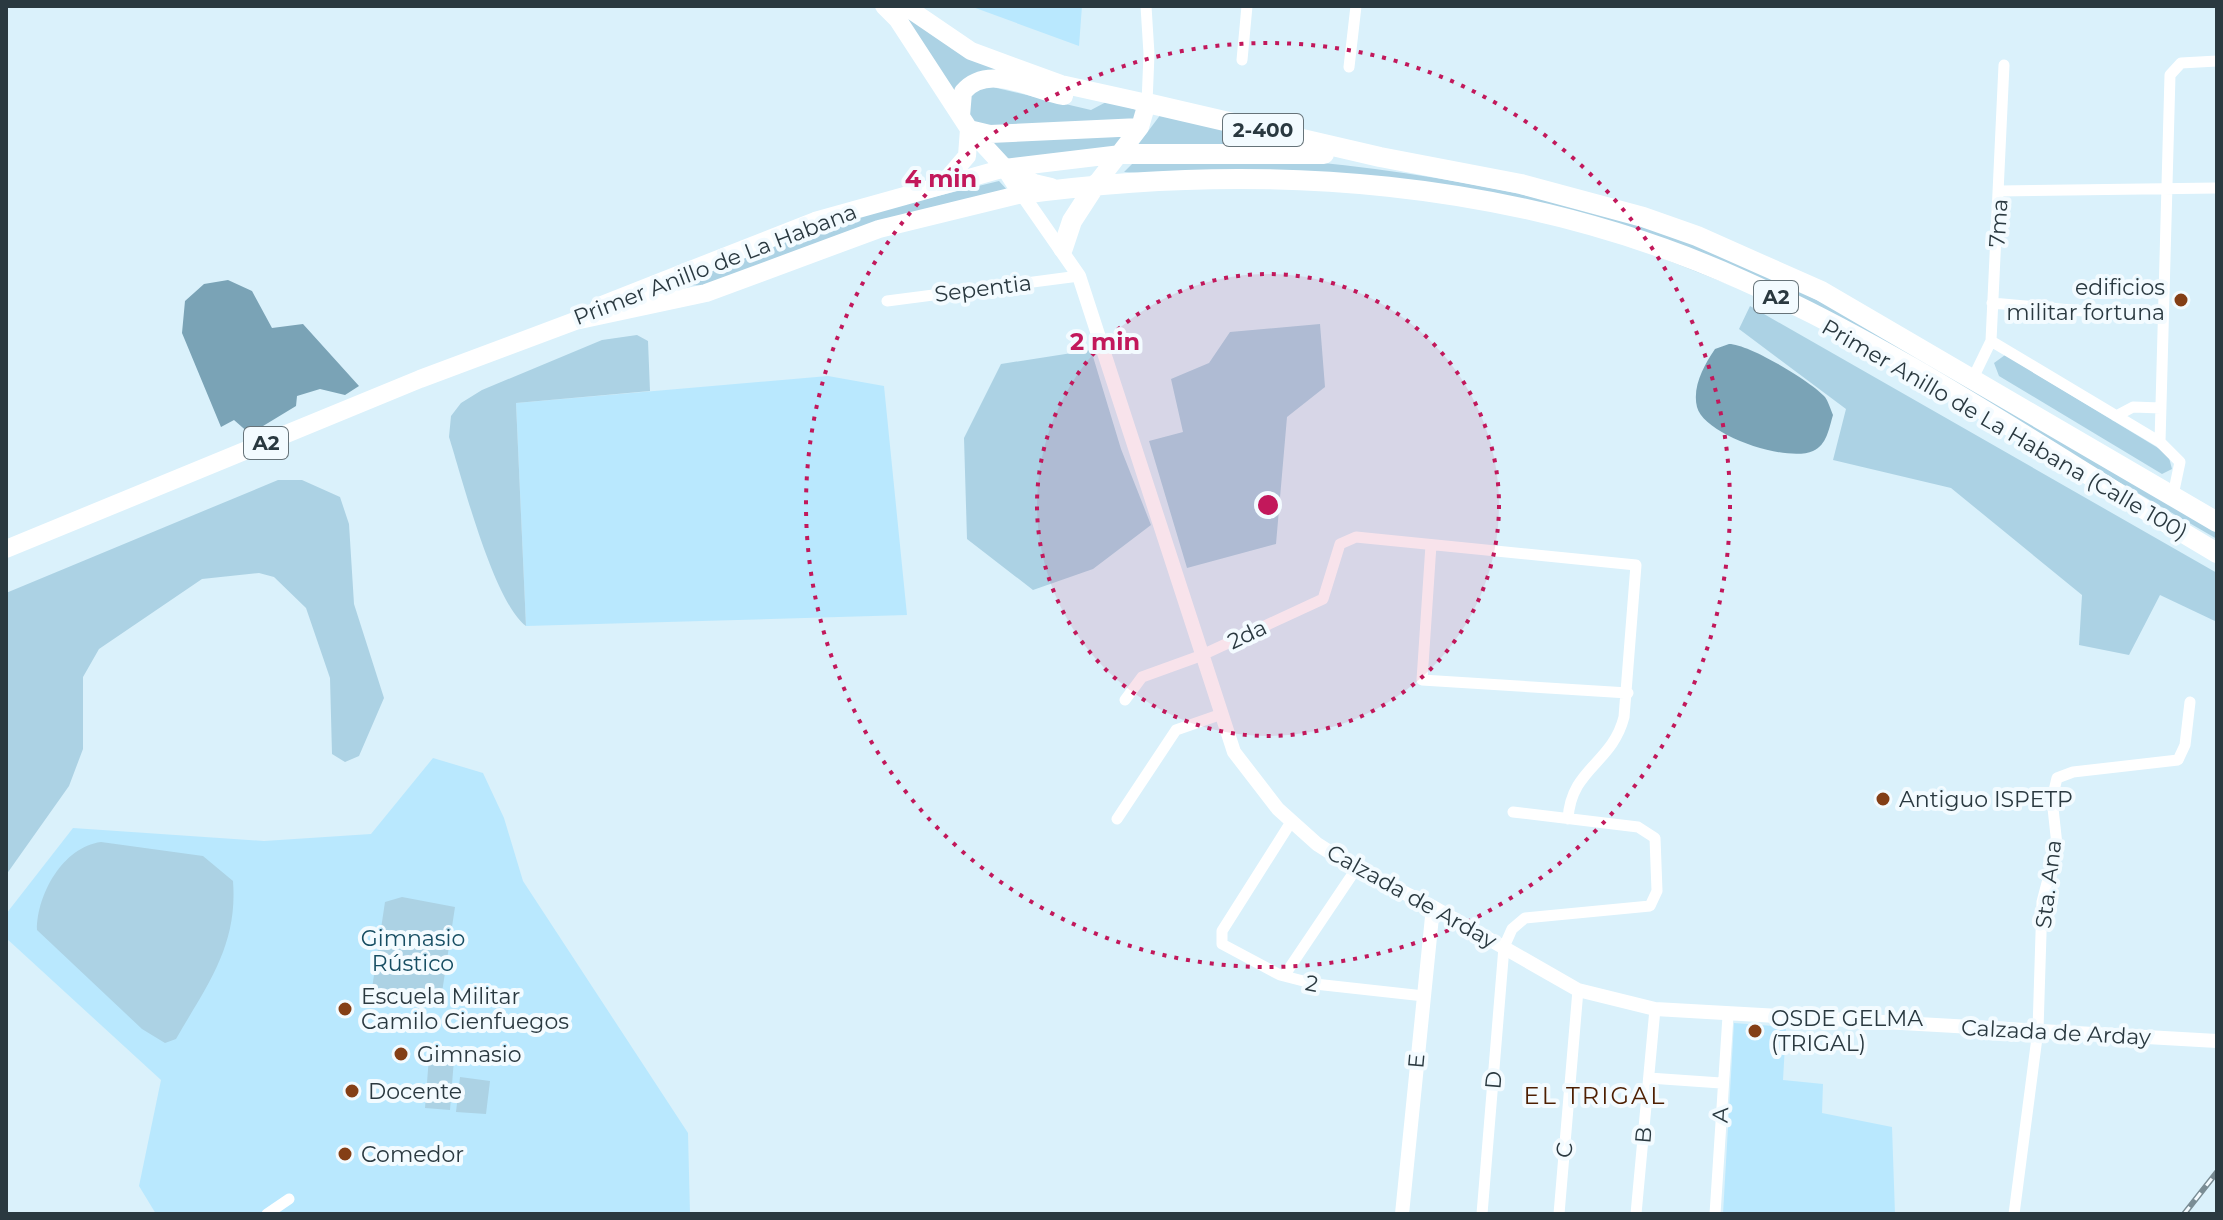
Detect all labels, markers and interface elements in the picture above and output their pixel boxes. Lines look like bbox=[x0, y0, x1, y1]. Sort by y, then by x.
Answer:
road number: 2-400 bbox=[1223, 114, 1303, 146]
text: 4 min bbox=[905, 164, 977, 193]
street label: Primer Anillo de La Habana bbox=[570, 198, 861, 331]
street label: 7ma bbox=[1983, 198, 2014, 248]
street label: Sepentia bbox=[933, 269, 1033, 308]
place label: edificios militar fortuna bbox=[2006, 274, 2165, 326]
road number: A2 bbox=[1754, 281, 1798, 313]
marker: edificios militar fortuna bbox=[2172, 291, 2190, 309]
street label: Primer Anillo de La Habana (Calle 100) bbox=[1817, 313, 2192, 546]
text: 2 min bbox=[1070, 327, 1140, 356]
road number: A2 bbox=[244, 427, 288, 459]
centre of rings bbox=[1254, 491, 1282, 519]
street label: 2da bbox=[1223, 614, 1271, 655]
place label: Antiguo ISPETP bbox=[1899, 786, 2073, 813]
marker: Antiguo ISPETP bbox=[1874, 790, 1892, 808]
street label: Sta. Ana bbox=[2030, 838, 2067, 930]
street label: Calzada de Arday bbox=[1322, 839, 1501, 954]
park label: Gimnasio Rústico bbox=[361, 925, 465, 977]
street label: 2 bbox=[1303, 969, 1321, 998]
place label: Escuela Militar Camilo Cienfuegos bbox=[361, 983, 569, 1035]
marker: Escuela Militar Camilo Cienfuegos bbox=[336, 1000, 354, 1018]
place label: OSDE GELMA (TRIGAL) bbox=[1771, 1005, 1923, 1057]
street label: Calzada de Arday bbox=[1960, 1014, 2152, 1051]
marker: OSDE GELMA (TRIGAL) bbox=[1746, 1022, 1764, 1040]
place label: Gimnasio bbox=[417, 1041, 522, 1068]
marker: Gimnasio bbox=[392, 1045, 410, 1063]
street label: E bbox=[1402, 1053, 1431, 1070]
street label: D bbox=[1479, 1070, 1508, 1090]
place label: Docente bbox=[368, 1078, 462, 1105]
district label: EL TRIGAL bbox=[1524, 1081, 1666, 1110]
marker: Docente bbox=[343, 1082, 361, 1100]
street label: A bbox=[1707, 1106, 1734, 1124]
street label: B bbox=[1629, 1126, 1658, 1144]
place label: Comedor bbox=[361, 1141, 464, 1168]
street label: C bbox=[1550, 1141, 1579, 1159]
marker: Comedor bbox=[336, 1145, 354, 1163]

